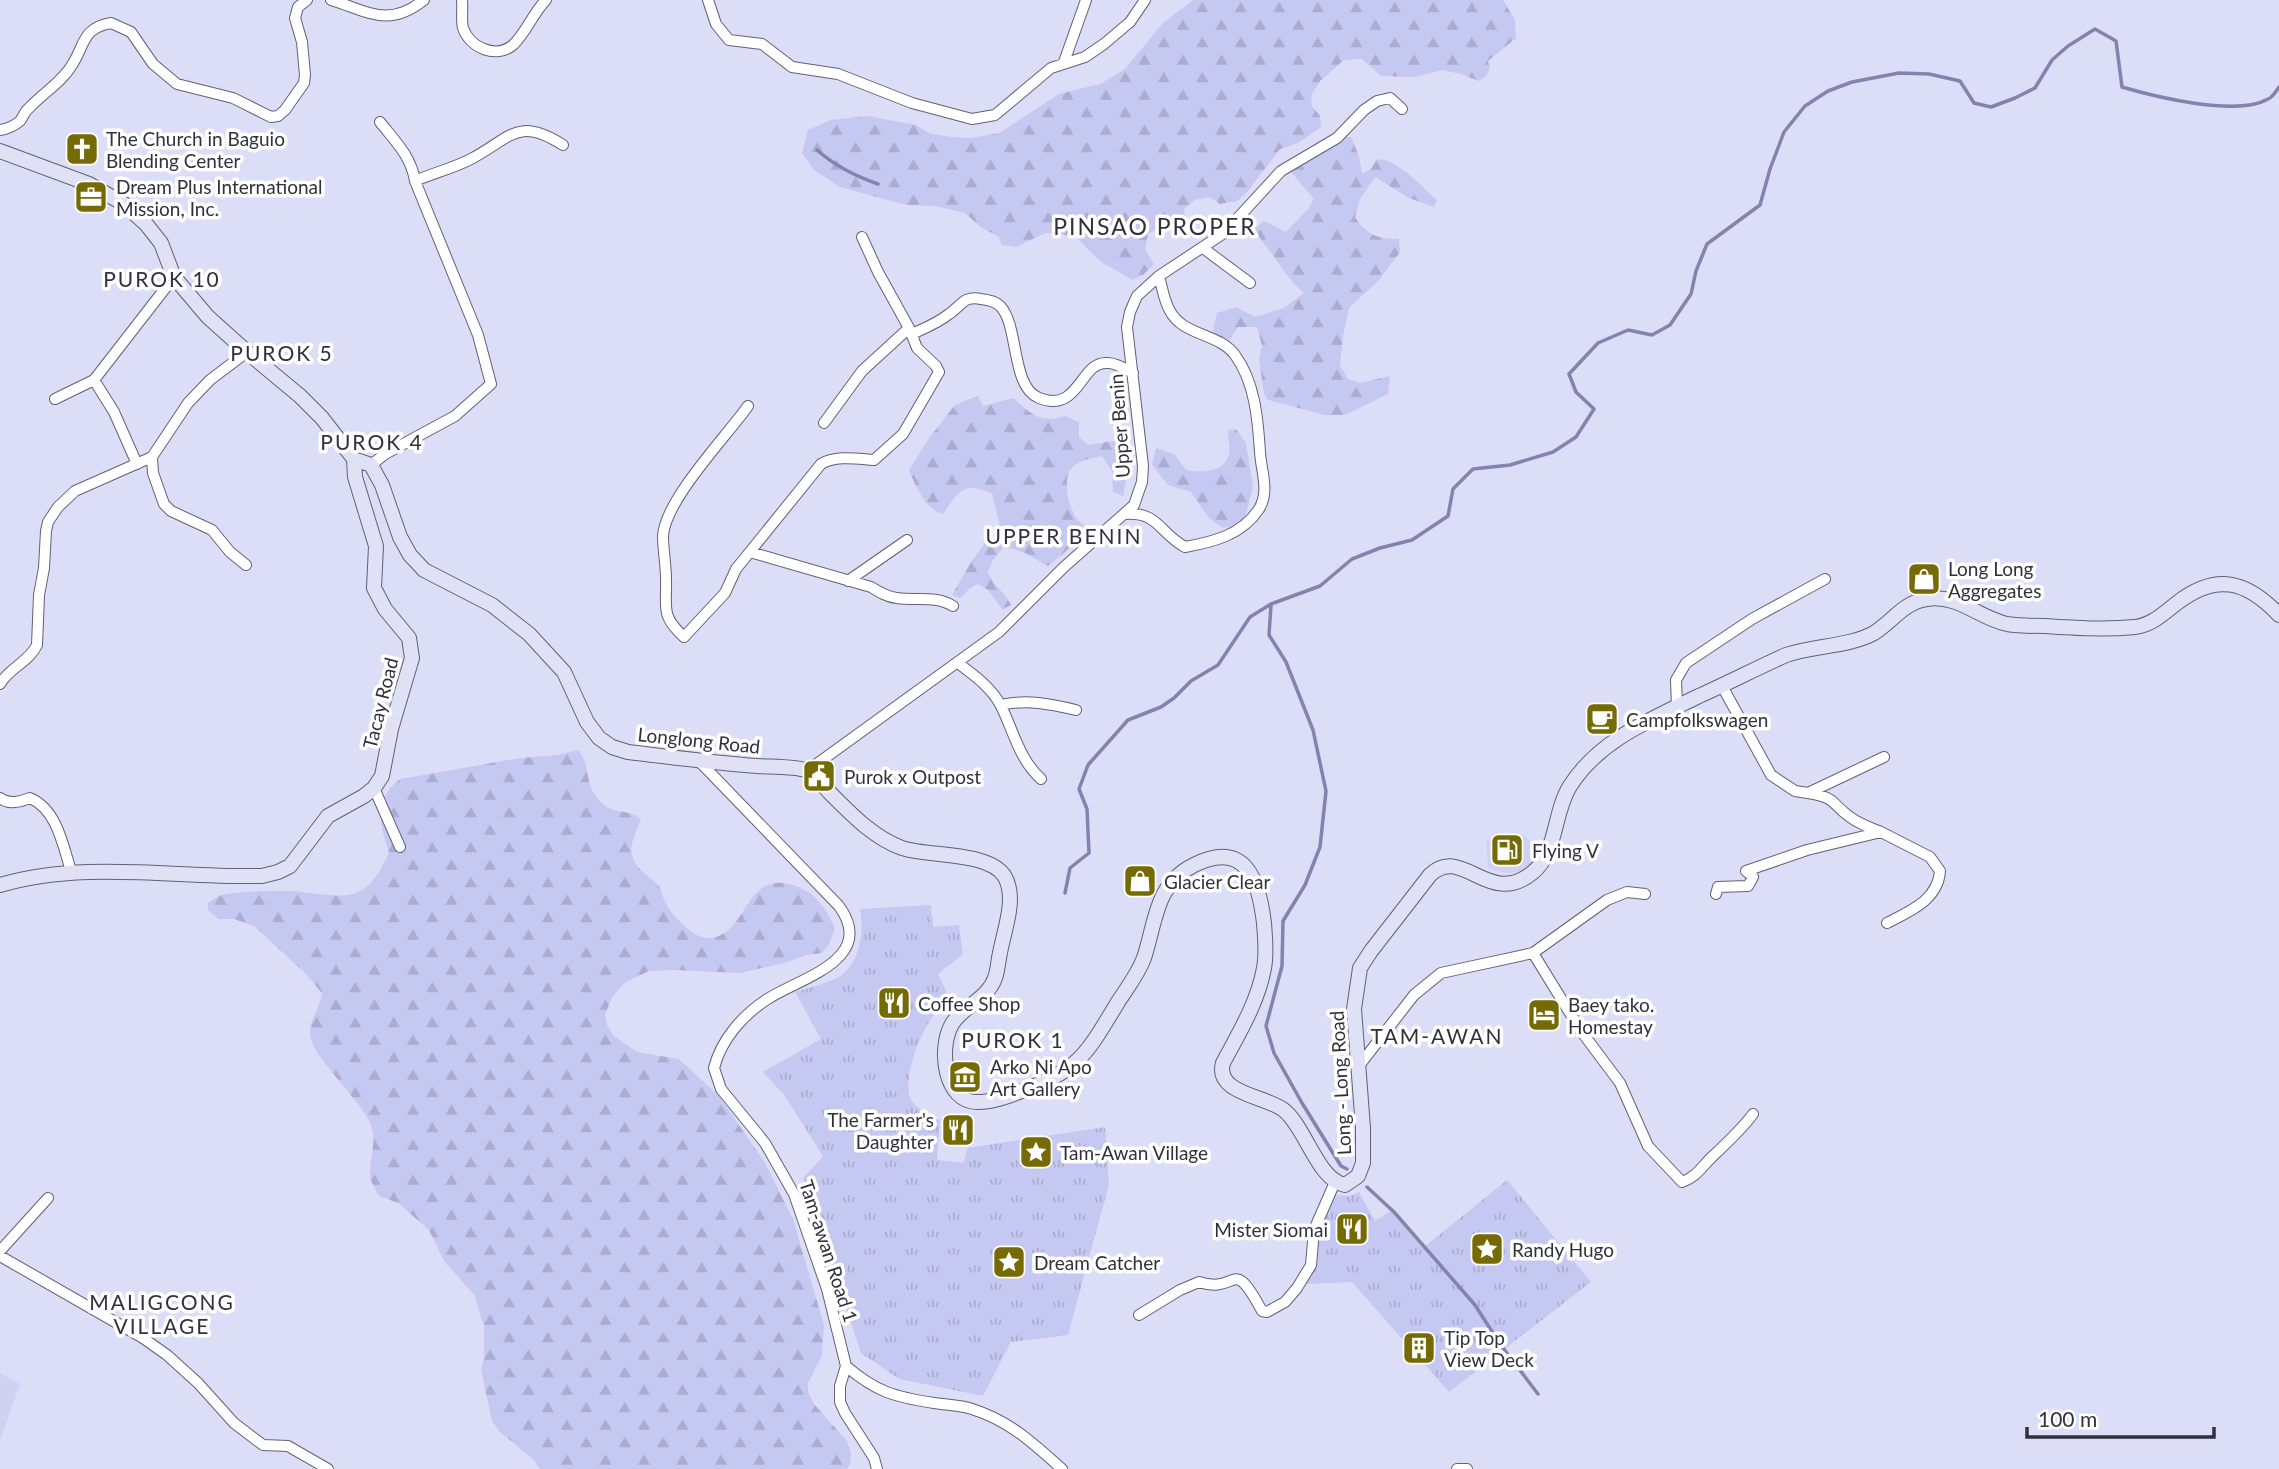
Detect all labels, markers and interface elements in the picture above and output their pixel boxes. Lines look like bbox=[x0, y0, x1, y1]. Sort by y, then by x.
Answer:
place label: The Church in Baguio Blending Center bbox=[106, 127, 285, 172]
church icon: The Church in Baguio Blending Center bbox=[63, 130, 101, 168]
place label: Dream Plus International Mission, Inc. bbox=[116, 175, 323, 220]
office icon: Dream Plus International Mission, Inc. bbox=[72, 178, 110, 216]
district label: PINSAO PROPER bbox=[1053, 212, 1257, 240]
district label: PUROK 10 bbox=[103, 266, 221, 291]
district label: PUROK 5 bbox=[230, 340, 334, 365]
street label: Upper Benin bbox=[1104, 373, 1134, 479]
district label: PUROK 4 bbox=[320, 429, 424, 454]
district label: UPPER BENIN bbox=[986, 523, 1142, 548]
place label: Long Long Aggregates bbox=[1948, 557, 2041, 602]
shop icon: Long Long Aggregates bbox=[1905, 560, 1943, 598]
street label: Tacay Road bbox=[358, 655, 402, 751]
cafe icon: Campfolkswagen bbox=[1583, 700, 1621, 738]
place label: Campfolkswagen bbox=[1626, 708, 1768, 731]
street label: Longlong Road bbox=[637, 722, 761, 758]
public building icon: Purok x Outpost bbox=[800, 757, 838, 795]
place label: Purok x Outpost bbox=[844, 765, 981, 788]
fuel station icon: Flying V bbox=[1488, 831, 1526, 869]
place label: Flying V bbox=[1532, 839, 1599, 862]
shop icon: Glacier Clear bbox=[1121, 862, 1159, 900]
place label: Glacier Clear bbox=[1164, 870, 1270, 893]
restaurant icon: Coffee Shop bbox=[875, 984, 913, 1022]
place label: Coffee Shop bbox=[918, 992, 1021, 1015]
place label: Baey tako. Homestay bbox=[1568, 993, 1654, 1038]
hotel icon: Baey tako. Homestay bbox=[1525, 996, 1563, 1034]
street label: Long - Long Road bbox=[1325, 1010, 1355, 1156]
district label: TAM-AWAN bbox=[1371, 1023, 1503, 1048]
district label: PUROK 1 bbox=[961, 1027, 1065, 1052]
place label: Arko Ni Apo Art Gallery bbox=[990, 1055, 1092, 1100]
museum icon: Arko Ni Apo Art Gallery bbox=[946, 1058, 984, 1096]
place label: The Farmer's Daughter bbox=[827, 1108, 934, 1153]
restaurant icon: The Farmer's Daughter bbox=[939, 1111, 977, 1149]
place icon: Tam-Awan Village bbox=[1017, 1133, 1055, 1171]
place label: Tam-Awan Village bbox=[1060, 1141, 1208, 1164]
street label: Tam-awan Road 1 bbox=[795, 1177, 863, 1325]
restaurant icon: Mister Siomai bbox=[1333, 1210, 1371, 1248]
place label: Mister Siomai bbox=[1214, 1218, 1328, 1241]
place icon: Randy Hugo bbox=[1468, 1230, 1506, 1268]
place label: Randy Hugo bbox=[1512, 1238, 1614, 1261]
place icon: Dream Catcher bbox=[990, 1243, 1028, 1281]
place label: Dream Catcher bbox=[1034, 1251, 1160, 1274]
district label: MALIGCONG VILLAGE bbox=[89, 1289, 235, 1338]
place label: Tip Top View Deck bbox=[1444, 1326, 1534, 1371]
building icon: Tip Top View Deck bbox=[1400, 1329, 1438, 1367]
scale bar bbox=[2027, 1396, 2214, 1440]
text: 100 m bbox=[2038, 1406, 2097, 1431]

